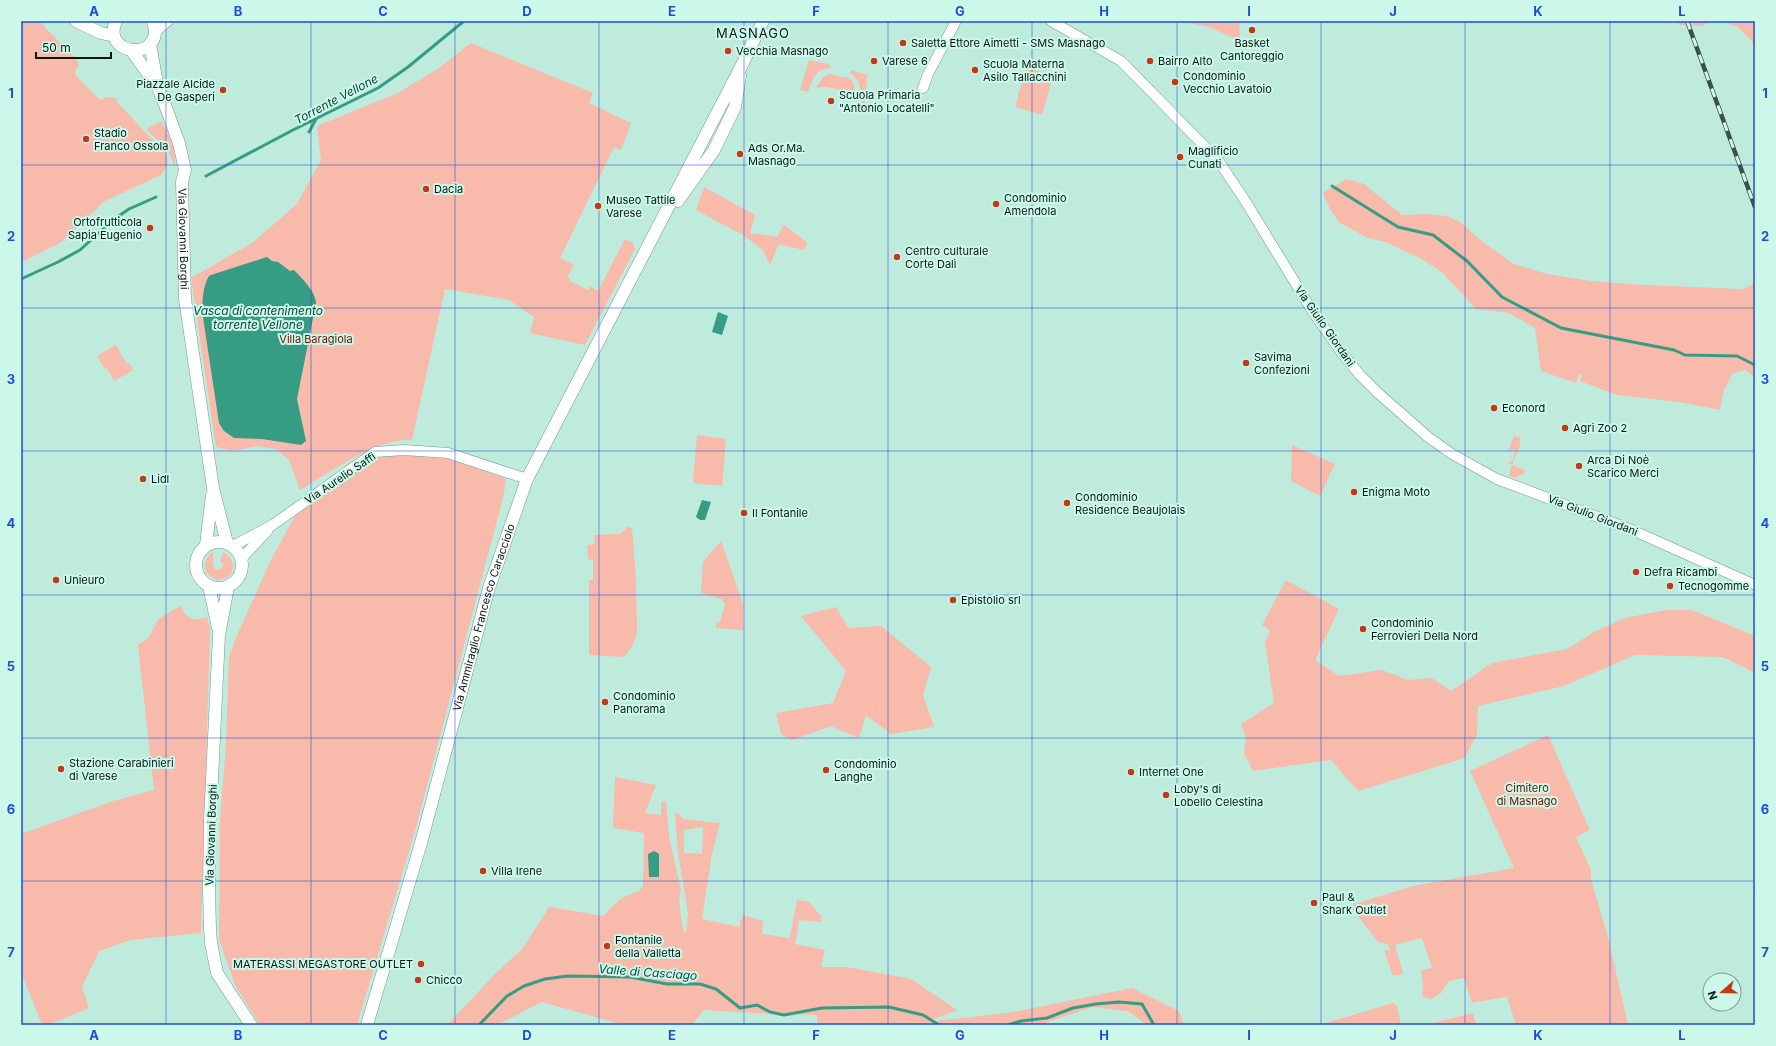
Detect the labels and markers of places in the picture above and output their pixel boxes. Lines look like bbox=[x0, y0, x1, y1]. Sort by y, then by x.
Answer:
marker: Basket Cantoreggio bbox=[1247, 25, 1257, 35]
place label: Saletta Ettore Aimetti - SMS Masnago bbox=[911, 36, 1106, 50]
place label: Basket Cantoreggio bbox=[1220, 36, 1284, 63]
marker: Saletta Ettore Aimetti - SMS Masnago bbox=[898, 38, 908, 48]
place label: Vecchia Masnago bbox=[736, 44, 829, 58]
marker: Vecchia Masnago bbox=[723, 46, 733, 56]
place label: Varese 6 bbox=[882, 54, 928, 68]
place label: Bairro Alto bbox=[1158, 54, 1213, 68]
marker: Varese 6 bbox=[869, 56, 879, 66]
marker: Bairro Alto bbox=[1145, 56, 1155, 66]
place label: Scuola Materna Asilo Tallacchini bbox=[983, 57, 1066, 84]
marker: Scuola Materna Asilo Tallacchini bbox=[970, 65, 980, 75]
place label: Condominio Vecchio Lavatoio bbox=[1183, 69, 1272, 96]
place label: Piazzale Alcide De Gasperi bbox=[136, 77, 215, 104]
marker: Condominio Vecchio Lavatoio bbox=[1170, 77, 1180, 87]
marker: Piazzale Alcide De Gasperi bbox=[218, 85, 228, 95]
place label: Scuola Primaria "Antonio Locatelli" bbox=[839, 88, 935, 115]
marker: Scuola Primaria "Antonio Locatelli" bbox=[826, 96, 836, 106]
place label: Stadio Franco Ossola bbox=[94, 126, 168, 153]
marker: Stadio Franco Ossola bbox=[81, 134, 91, 144]
place label: Ads Or.Ma. Masnago bbox=[748, 141, 806, 168]
place label: Maglificio Cunati bbox=[1188, 144, 1239, 171]
marker: Ads Or.Ma. Masnago bbox=[735, 149, 745, 159]
marker: Maglificio Cunati bbox=[1175, 152, 1185, 162]
place label: Dacia bbox=[434, 182, 463, 196]
marker: Dacia bbox=[421, 184, 431, 194]
place label: Condominio Amendola bbox=[1004, 191, 1067, 218]
place label: Museo Tattile Varese bbox=[606, 193, 676, 220]
marker: Condominio Amendola bbox=[991, 199, 1001, 209]
marker: Museo Tattile Varese bbox=[593, 201, 603, 211]
place label: Ortofrutticola Sapia Eugenio bbox=[68, 215, 142, 242]
marker: Ortofrutticola Sapia Eugenio bbox=[145, 223, 155, 233]
place label: Centro culturale Corte Dalì bbox=[905, 244, 988, 271]
marker: Centro culturale Corte Dalì bbox=[892, 252, 902, 262]
place label: Savima Confezioni bbox=[1254, 350, 1310, 377]
marker: Savima Confezioni bbox=[1241, 358, 1251, 368]
place label: Econord bbox=[1502, 401, 1545, 415]
marker: Econord bbox=[1489, 403, 1499, 413]
place label: Agri Zoo 2 bbox=[1573, 421, 1627, 435]
marker: Agri Zoo 2 bbox=[1560, 423, 1570, 433]
place label: Arca Di Noè Scarico Merci bbox=[1587, 453, 1659, 480]
marker: Arca Di Noè Scarico Merci bbox=[1574, 461, 1584, 471]
place label: Lidl bbox=[151, 472, 169, 486]
marker: Lidl bbox=[138, 474, 148, 484]
place label: Enigma Moto bbox=[1362, 485, 1430, 499]
marker: Enigma Moto bbox=[1349, 487, 1359, 497]
place label: Condominio Residence Beaujolais bbox=[1075, 490, 1185, 517]
marker: Condominio Residence Beaujolais bbox=[1062, 498, 1072, 508]
place label: Il Fontanile bbox=[752, 506, 808, 520]
marker: Il Fontanile bbox=[739, 508, 749, 518]
place label: Defra Ricambi bbox=[1644, 565, 1717, 579]
marker: Defra Ricambi bbox=[1631, 567, 1641, 577]
place label: Unieuro bbox=[64, 573, 105, 587]
marker: Unieuro bbox=[51, 575, 61, 585]
place label: Tecnogomme bbox=[1678, 579, 1749, 593]
marker: Tecnogomme bbox=[1665, 581, 1675, 591]
place label: Epistolio srl bbox=[961, 593, 1021, 607]
marker: Epistolio srl bbox=[948, 595, 958, 605]
place label: Condominio Ferrovieri Della Nord bbox=[1371, 616, 1478, 643]
marker: Condominio Ferrovieri Della Nord bbox=[1358, 624, 1368, 634]
place label: Condominio Panorama bbox=[613, 689, 676, 716]
marker: Condominio Panorama bbox=[600, 697, 610, 707]
place label: Stazione Carabinieri di Varese bbox=[69, 756, 174, 783]
place label: Condominio Langhe bbox=[834, 757, 897, 784]
marker: Stazione Carabinieri di Varese bbox=[56, 764, 66, 774]
marker: Condominio Langhe bbox=[821, 765, 831, 775]
place label: Internet One bbox=[1139, 765, 1204, 779]
marker: Internet One bbox=[1126, 767, 1136, 777]
place label: Loby's di Lobello Celestina bbox=[1174, 782, 1263, 809]
marker: Loby's di Lobello Celestina bbox=[1161, 790, 1171, 800]
place label: Villa Irene bbox=[491, 864, 542, 878]
marker: Villa Irene bbox=[478, 866, 488, 876]
place label: Paul & Shark Outlet bbox=[1322, 890, 1387, 917]
marker: Paul & Shark Outlet bbox=[1309, 898, 1319, 908]
place label: Fontanile della Valletta bbox=[615, 933, 681, 960]
marker: Fontanile della Valletta bbox=[602, 941, 612, 951]
place label: MATERASSI MEGASTORE OUTLET bbox=[233, 957, 413, 971]
marker: MATERASSI MEGASTORE OUTLET bbox=[416, 959, 426, 969]
place label: Chicco bbox=[426, 973, 463, 987]
marker: Chicco bbox=[413, 975, 423, 985]

